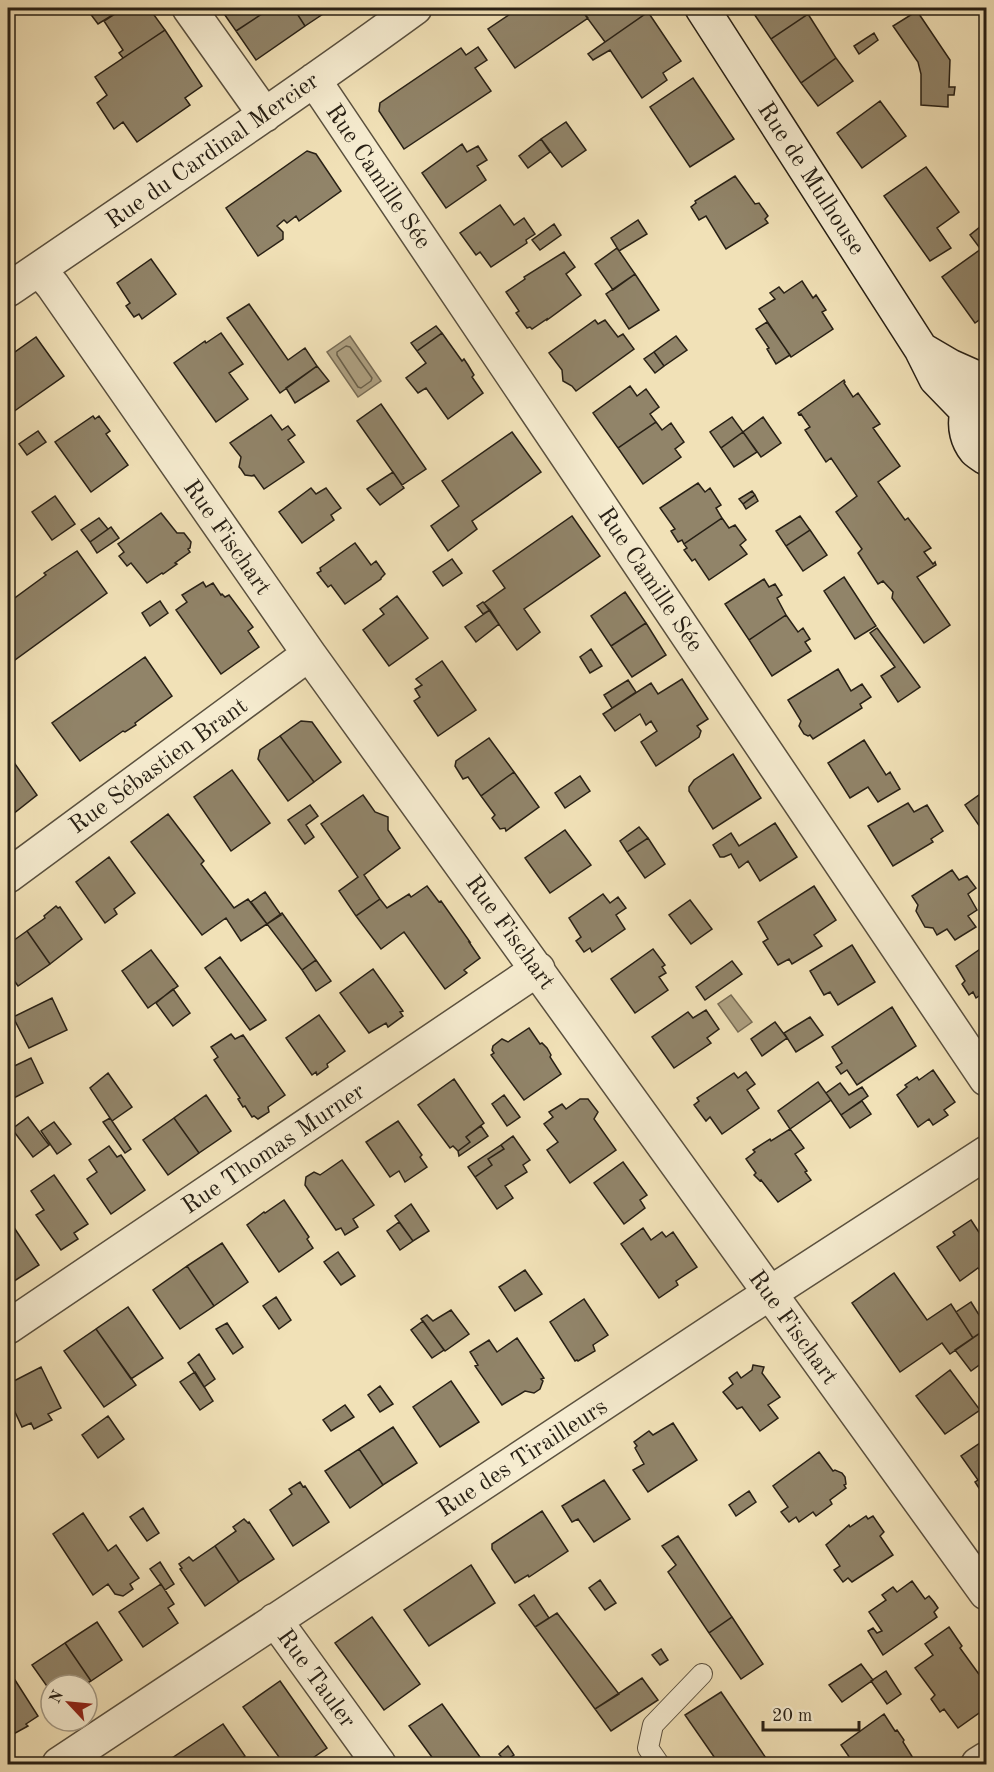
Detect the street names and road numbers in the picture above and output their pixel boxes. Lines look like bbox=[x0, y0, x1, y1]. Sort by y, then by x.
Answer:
street label: Rue du Cardinal Mercier bbox=[102, 69, 324, 234]
street label: Rue de Mulhouse bbox=[752, 98, 869, 260]
street label: Rue Camille Sée bbox=[320, 100, 435, 254]
street label: Rue Fischart bbox=[178, 476, 275, 600]
street label: Rue Camille Sée bbox=[592, 503, 707, 657]
street label: Rue Sébastien Brant bbox=[66, 694, 253, 839]
street label: Rue Fischart bbox=[460, 872, 559, 995]
street label: Rue Thomas Murner bbox=[178, 1080, 370, 1220]
street label: Rue Fischart bbox=[743, 1267, 842, 1390]
street label: Rue des Tirailleurs bbox=[434, 1395, 612, 1522]
street label: Rue Tauler bbox=[272, 1625, 359, 1733]

